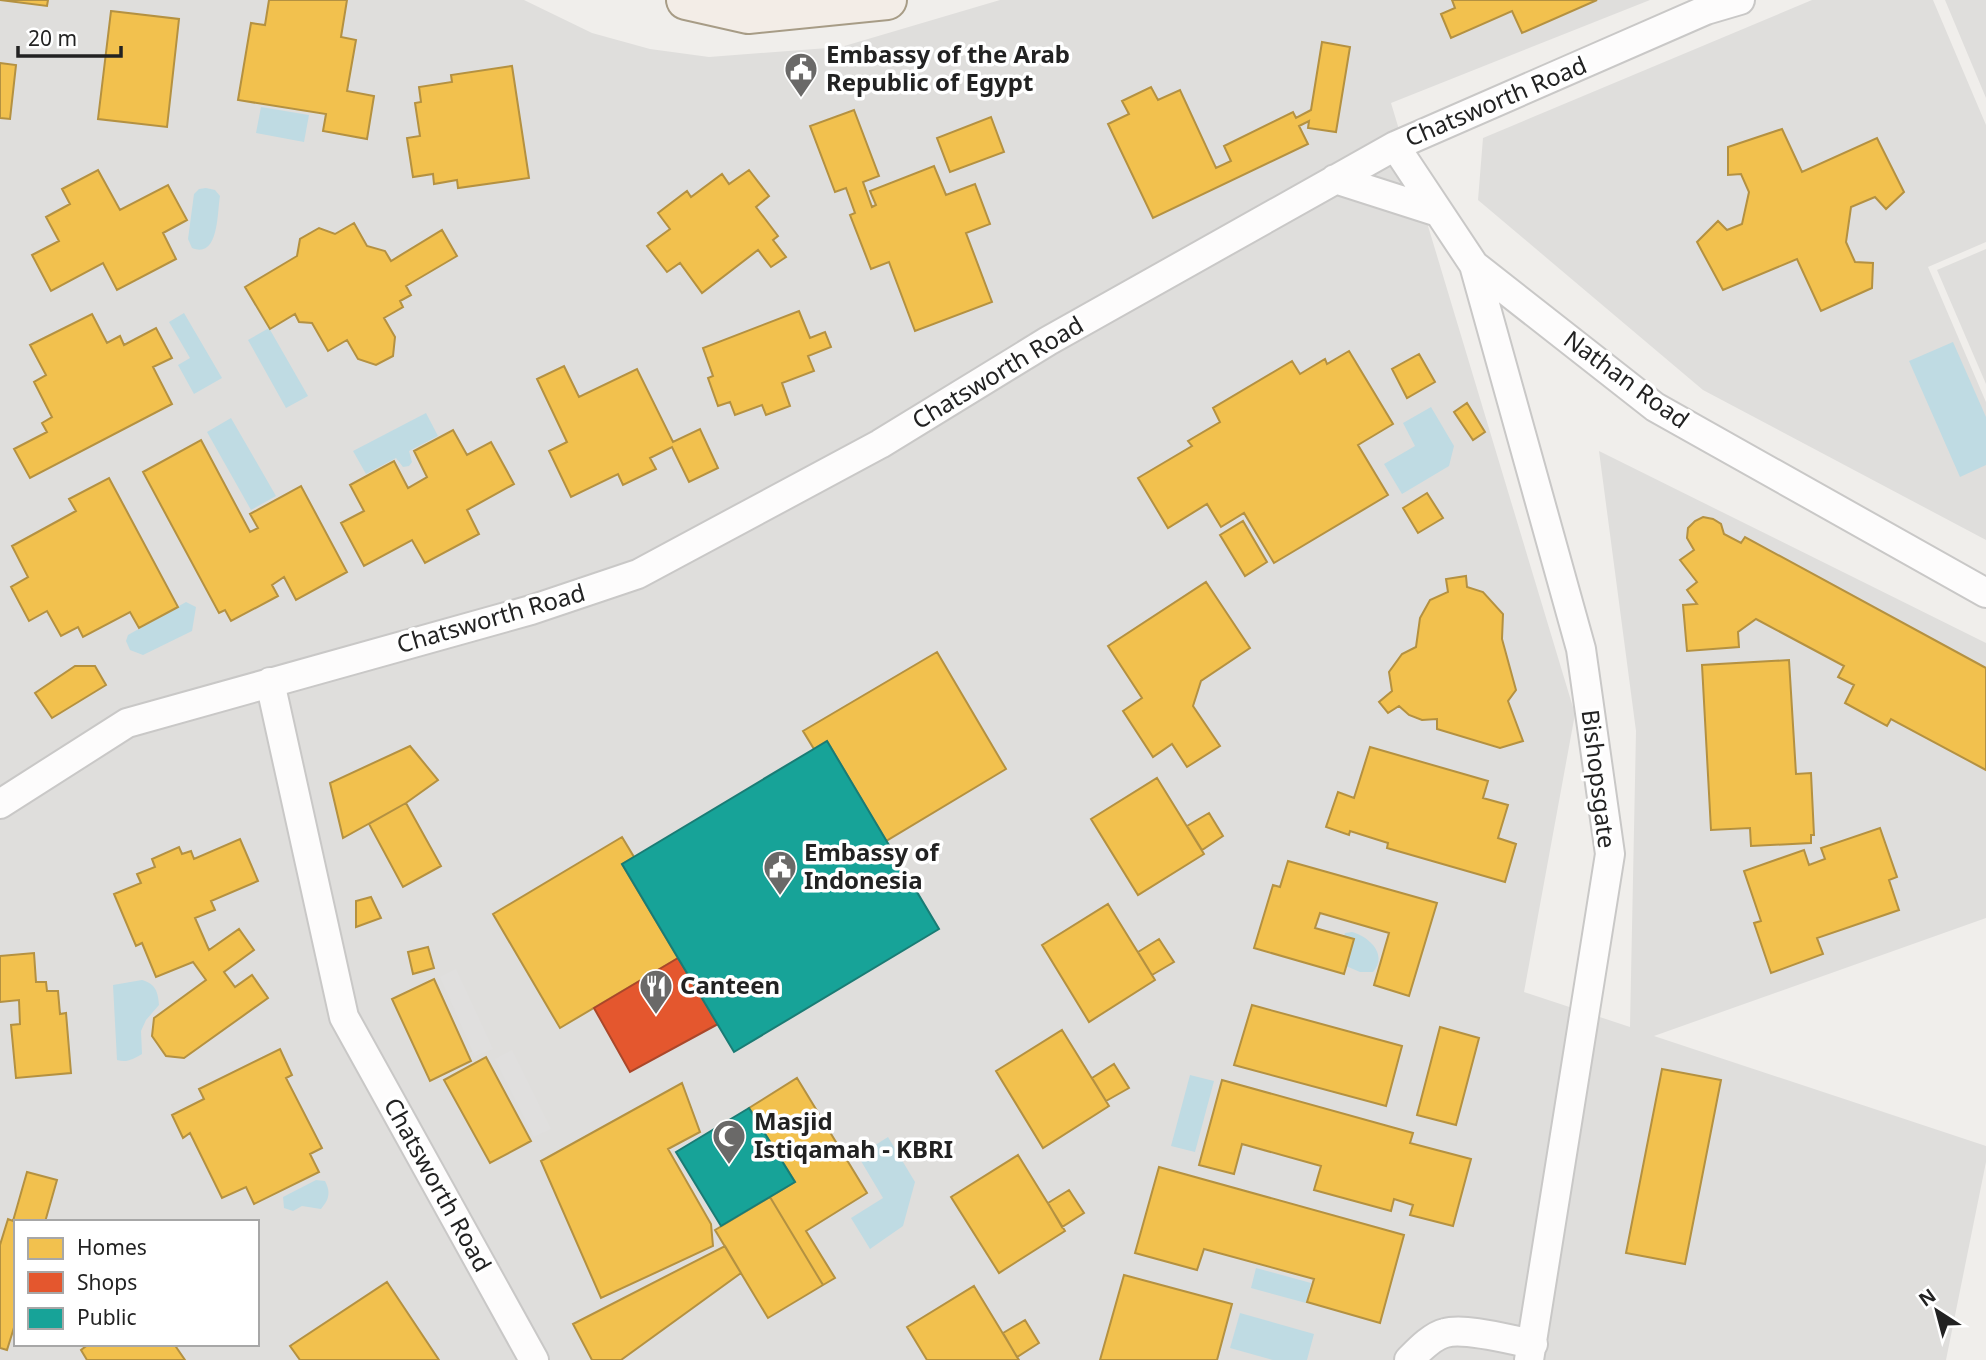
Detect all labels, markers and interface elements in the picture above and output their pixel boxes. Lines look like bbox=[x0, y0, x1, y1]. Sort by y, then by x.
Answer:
scale bar bbox=[18, 14, 121, 58]
text: 20 m bbox=[28, 24, 77, 52]
place label: Embassy of the Arab Republic of Egypt bbox=[826, 37, 1070, 98]
street label: Chatsworth Road bbox=[1400, 47, 1591, 154]
public building icon: Embassy of the Arab Republic of Egypt bbox=[782, 50, 820, 99]
street label: Chatsworth Road bbox=[905, 308, 1089, 436]
street label: Nathan Road bbox=[1558, 322, 1696, 435]
street label: Chatsworth Road bbox=[393, 575, 589, 660]
street label: Bishopsgate bbox=[1575, 708, 1624, 850]
place label: Embassy of Indonesia bbox=[804, 835, 940, 896]
public building icon: Embassy of Indonesia bbox=[761, 848, 799, 897]
restaurant icon: Canteen bbox=[637, 967, 675, 1016]
place label: Canteen bbox=[680, 968, 780, 1001]
street label: Chatsworth Road bbox=[377, 1091, 500, 1277]
place label: Masjid Istiqamah - KBRI bbox=[754, 1104, 953, 1165]
mosque icon: Masjid Istiqamah - KBRI bbox=[710, 1117, 748, 1166]
legend bbox=[14, 1220, 259, 1346]
text: Homes bbox=[77, 1233, 147, 1261]
text: Shops bbox=[77, 1268, 137, 1296]
north arrow bbox=[1902, 1276, 1972, 1346]
text: N bbox=[1913, 1282, 1941, 1312]
text: Public bbox=[77, 1303, 137, 1331]

